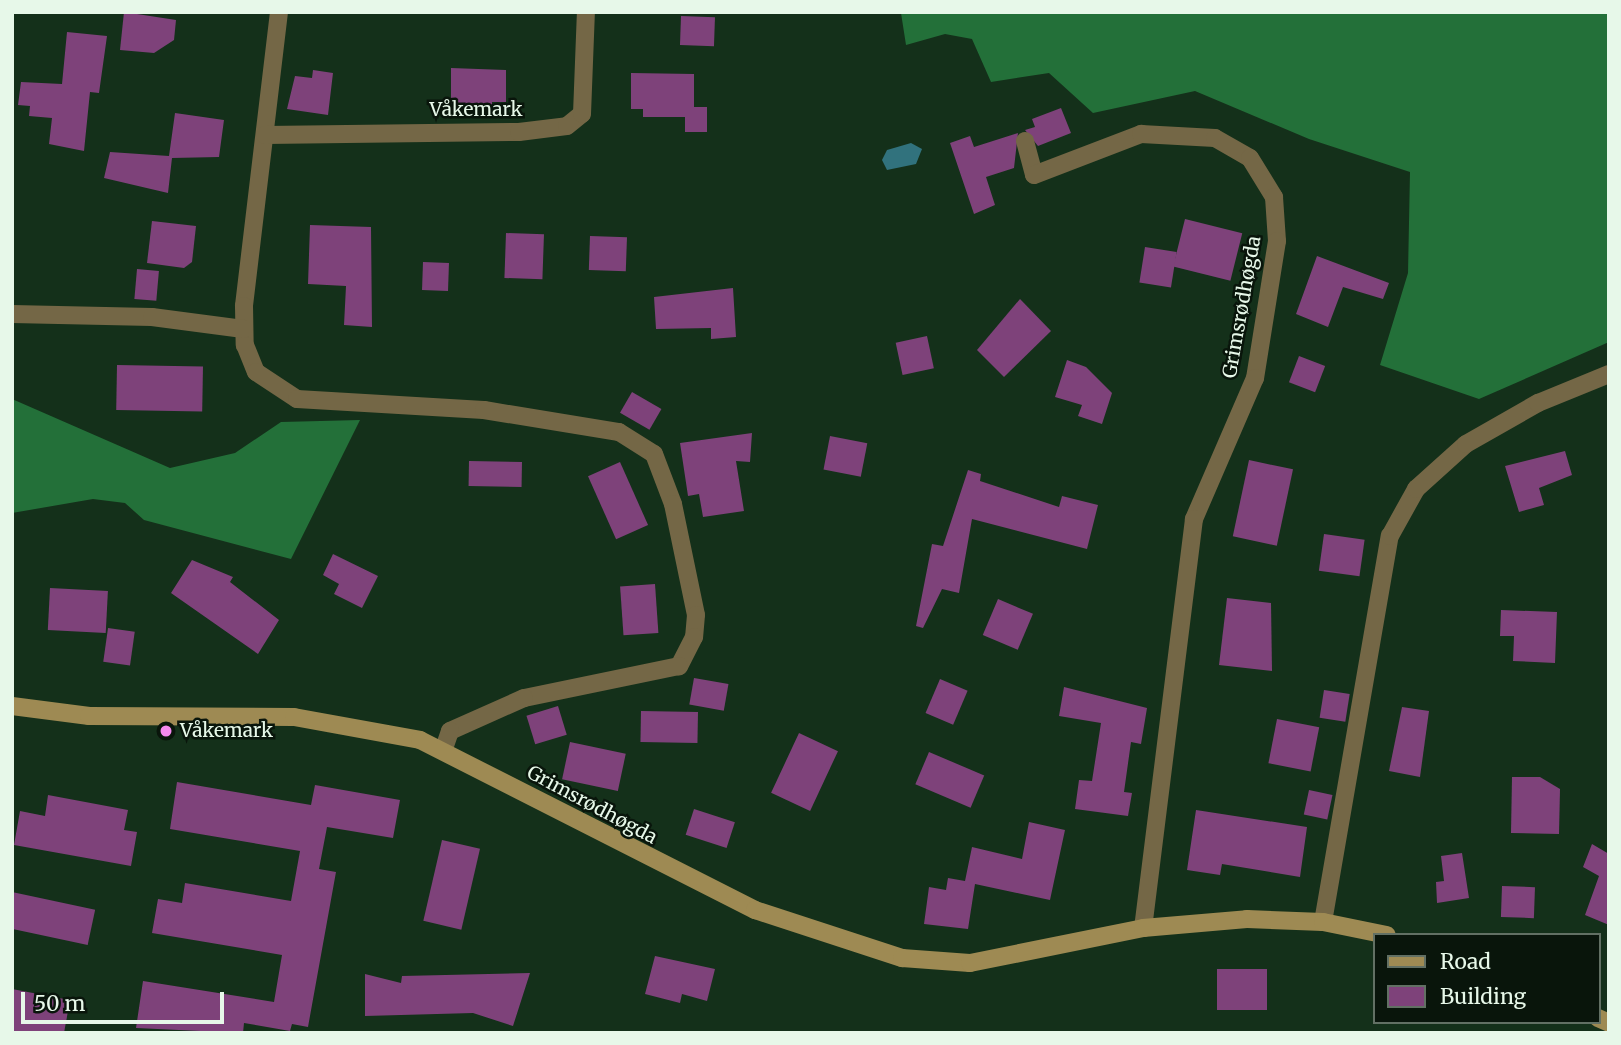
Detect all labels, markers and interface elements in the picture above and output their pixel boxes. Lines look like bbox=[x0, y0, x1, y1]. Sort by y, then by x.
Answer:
street label: Våkemark bbox=[430, 99, 522, 121]
street label: Grimsrødhøgda bbox=[1218, 234, 1266, 380]
place label: Våkemark bbox=[180, 720, 273, 742]
marker: Våkemark bbox=[158, 723, 174, 739]
street label: Grimsrødhøgda bbox=[523, 761, 661, 849]
legend bbox=[1372, 933, 1600, 1024]
text: Road bbox=[1440, 948, 1491, 975]
scale bar bbox=[24, 978, 228, 1022]
text: Building bbox=[1440, 983, 1526, 1010]
text: 50 m bbox=[34, 990, 85, 1017]

